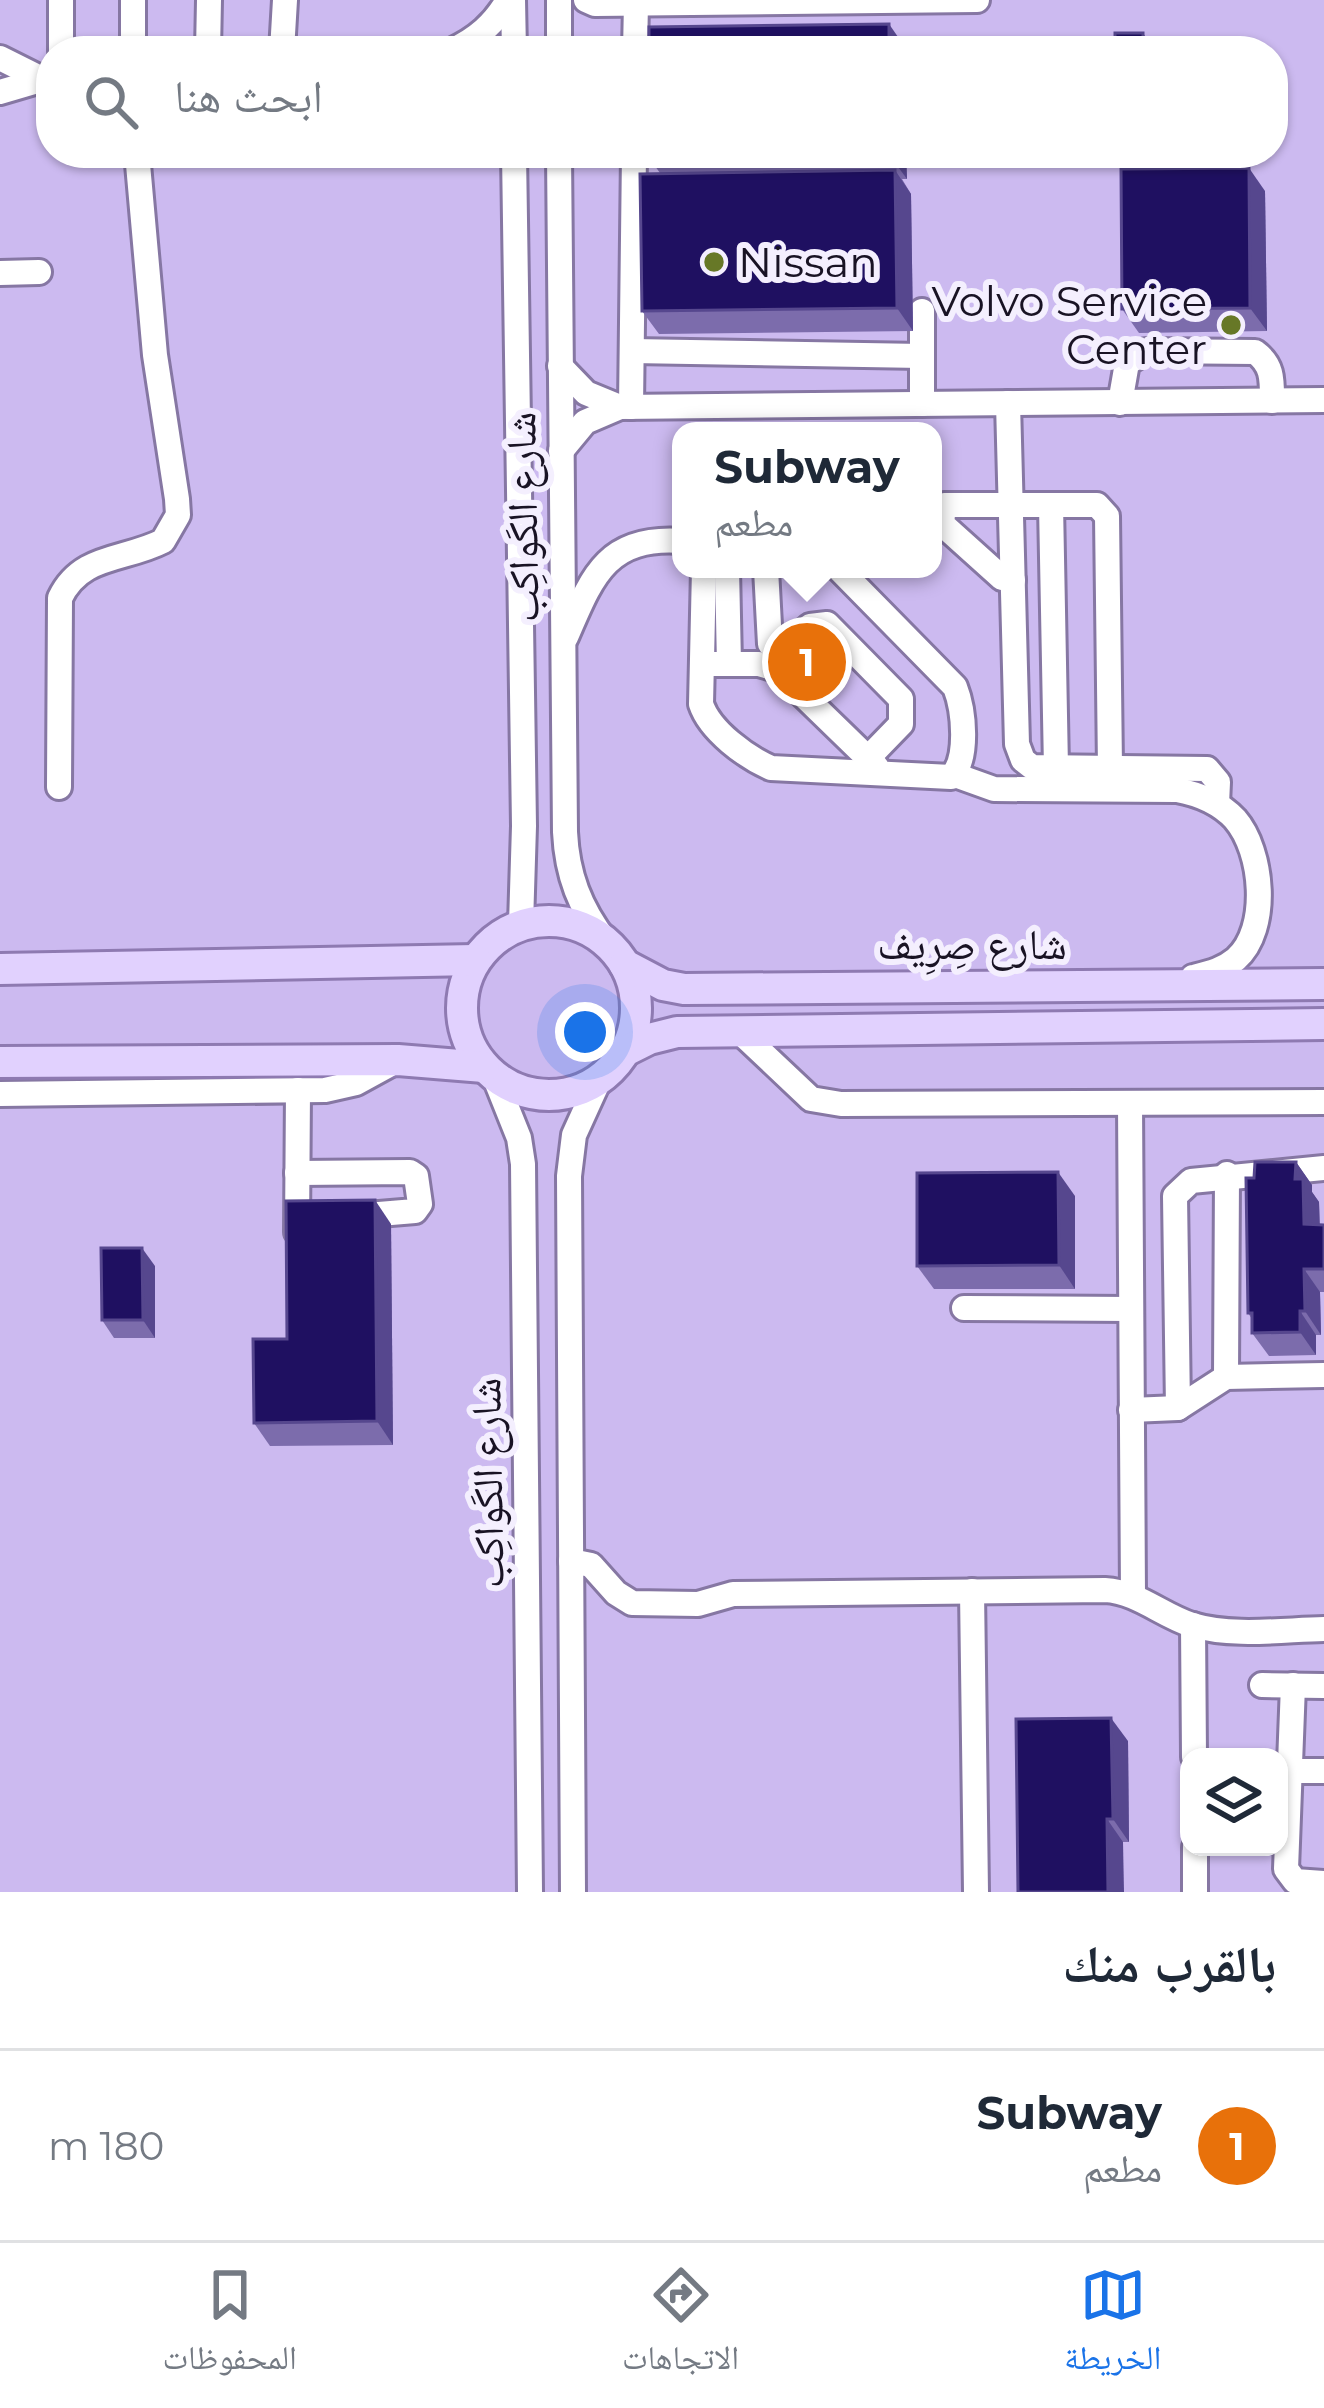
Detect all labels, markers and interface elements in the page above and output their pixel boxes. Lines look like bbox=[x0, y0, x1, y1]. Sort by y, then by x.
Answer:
search box bbox=[36, 36, 1288, 168]
text: ابحث هنا bbox=[174, 68, 323, 123]
icon: search bbox=[78, 69, 144, 135]
place label: Nissan bbox=[738, 236, 878, 288]
marker: Nissan bbox=[701, 249, 727, 275]
place label: Volvo Service Center bbox=[932, 275, 1207, 375]
marker: Volvo Service Center bbox=[1218, 312, 1244, 338]
street label: شارع الكَواكِب bbox=[494, 411, 551, 623]
popup bbox=[672, 422, 942, 578]
text: Subway bbox=[714, 439, 900, 494]
text: مطعم bbox=[714, 498, 793, 546]
pin: 1 bbox=[768, 617, 846, 707]
street label: شارع صِرِيف bbox=[877, 918, 1067, 975]
your location bbox=[555, 1002, 615, 1062]
street label: شارع الكَواكِب bbox=[459, 1377, 516, 1589]
map controls bbox=[1180, 1748, 1288, 1856]
button: layers bbox=[1180, 1748, 1288, 1856]
text: بالقرب منك bbox=[1063, 1933, 1276, 1995]
text: Subway bbox=[977, 2085, 1162, 2140]
text: 180 m bbox=[48, 2122, 164, 2170]
text: 1 bbox=[1229, 2122, 1245, 2170]
text: مطعم bbox=[1083, 2144, 1162, 2192]
tab: المحفوظات bbox=[163, 2262, 297, 2390]
tab: الاتجاهات bbox=[622, 2262, 739, 2390]
tab: الخريطة bbox=[1064, 2262, 1161, 2390]

